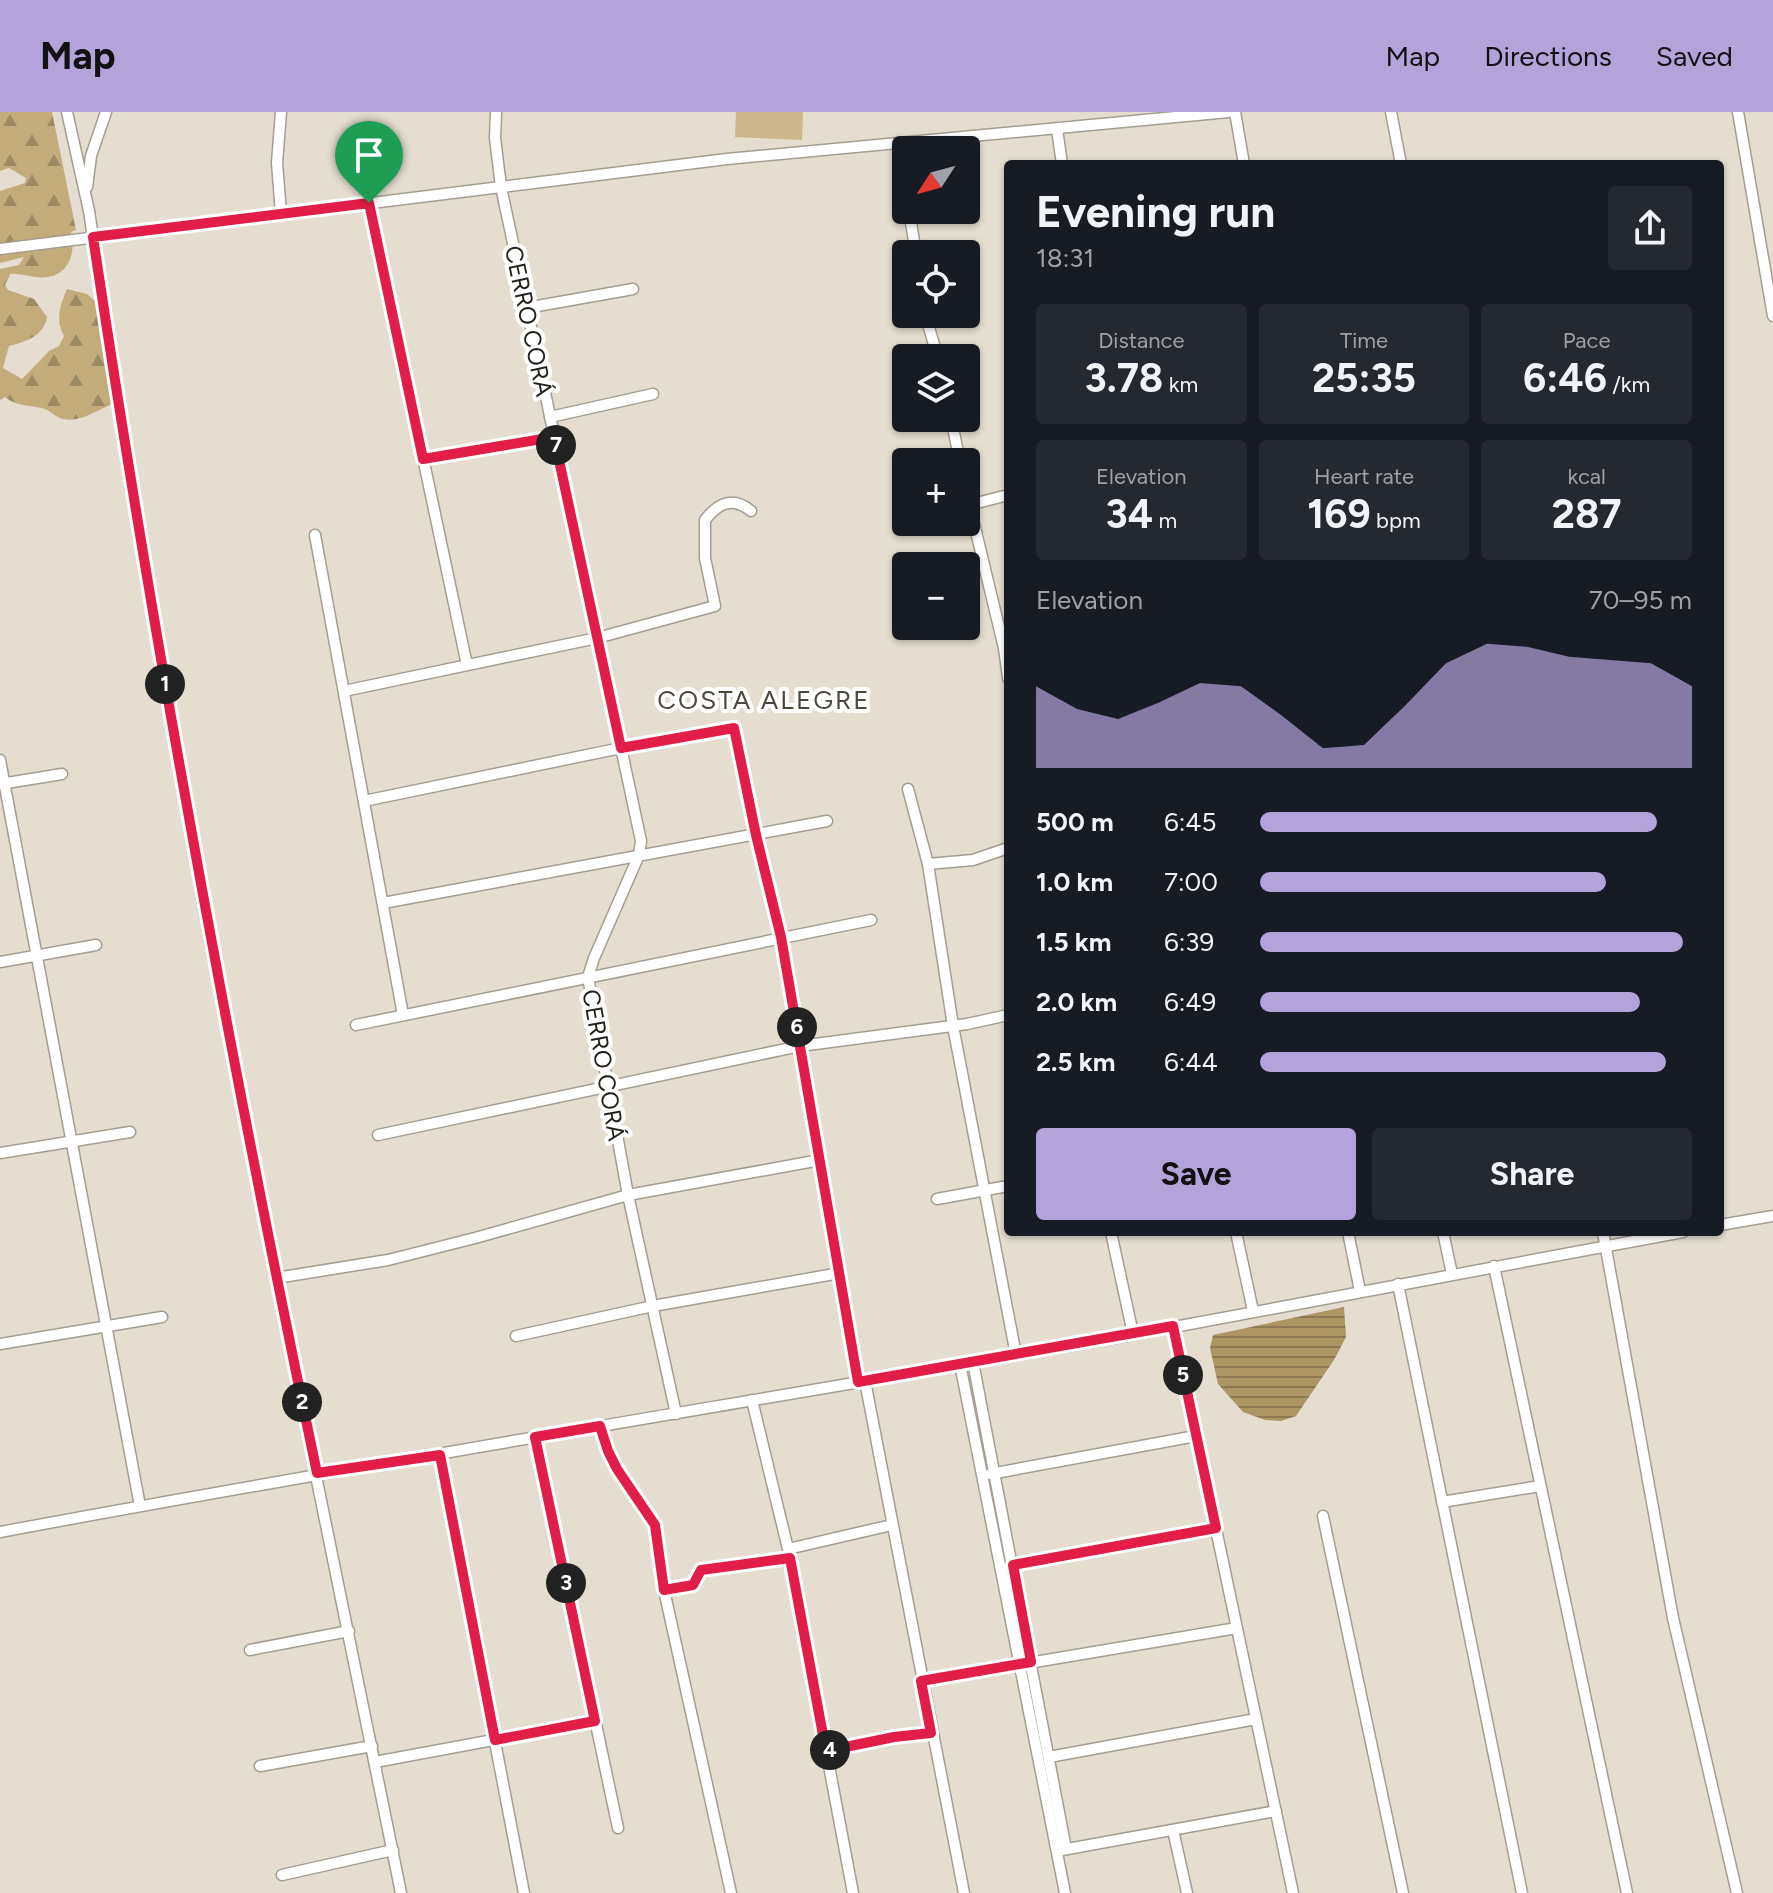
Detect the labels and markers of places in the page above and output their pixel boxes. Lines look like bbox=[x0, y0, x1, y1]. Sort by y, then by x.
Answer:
pin bbox=[335, 121, 403, 203]
pin: 7 bbox=[536, 425, 576, 465]
pin: 1 bbox=[145, 664, 185, 704]
pin: 6 bbox=[777, 1007, 817, 1047]
pin: 5 bbox=[1163, 1355, 1203, 1395]
pin: 2 bbox=[282, 1382, 322, 1422]
pin: 3 bbox=[546, 1563, 586, 1603]
pin: 4 bbox=[810, 1730, 850, 1770]

